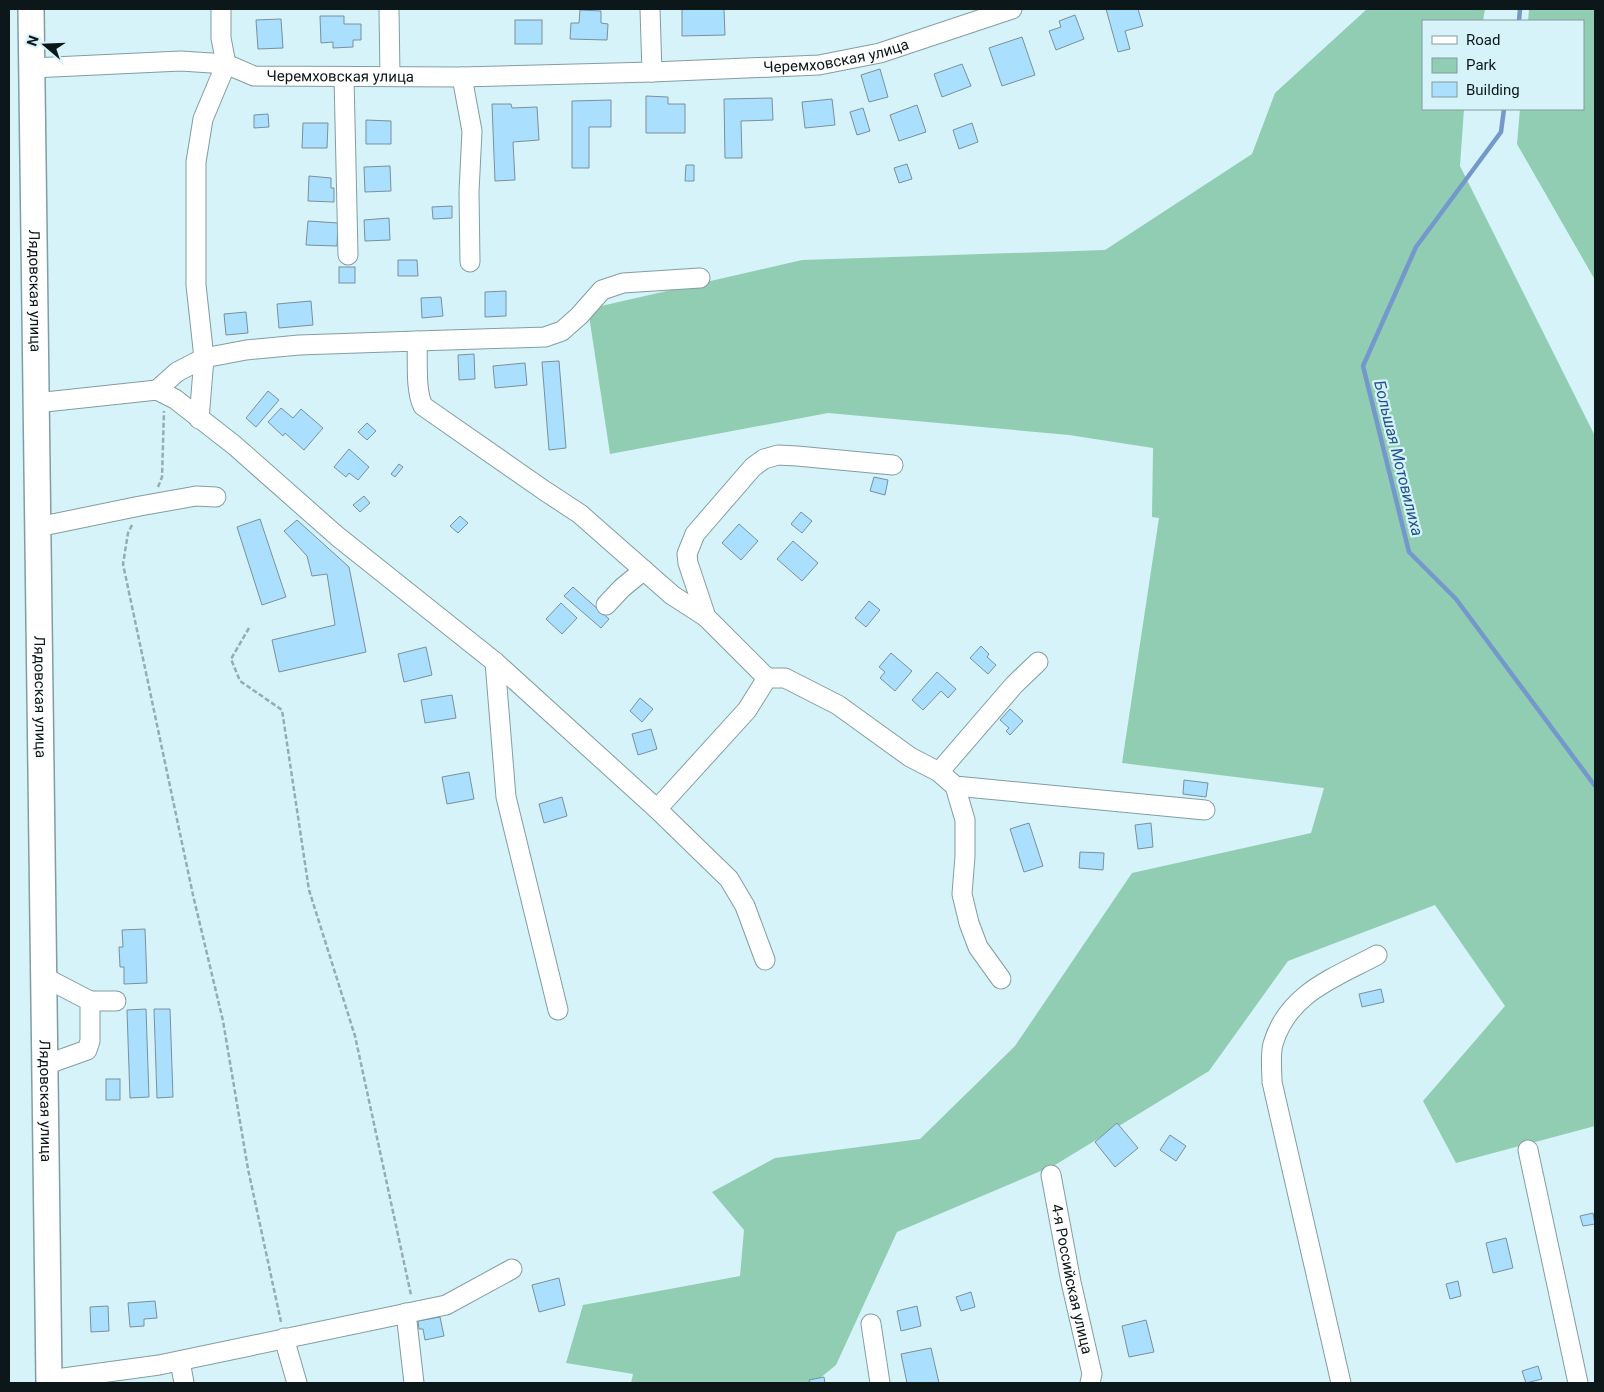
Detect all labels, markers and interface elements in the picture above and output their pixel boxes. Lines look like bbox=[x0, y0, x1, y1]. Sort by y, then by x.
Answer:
north arrow bbox=[20, 20, 70, 70]
legend bbox=[1422, 20, 1584, 110]
text: Road bbox=[1466, 31, 1500, 49]
text: N bbox=[24, 33, 42, 48]
street label: Черемховская улица bbox=[763, 35, 911, 76]
text: Park bbox=[1466, 56, 1497, 74]
street label: Черемховская улица bbox=[266, 67, 414, 86]
text: Building bbox=[1466, 81, 1520, 99]
street label: Лядовская улица bbox=[25, 230, 44, 352]
water label: Большая Мотовилиха bbox=[1370, 378, 1427, 538]
street label: Лядовская улица bbox=[30, 636, 50, 758]
street label: Лядовская улица bbox=[36, 1040, 55, 1162]
street label: 4-я Российская улица bbox=[1048, 1202, 1096, 1356]

